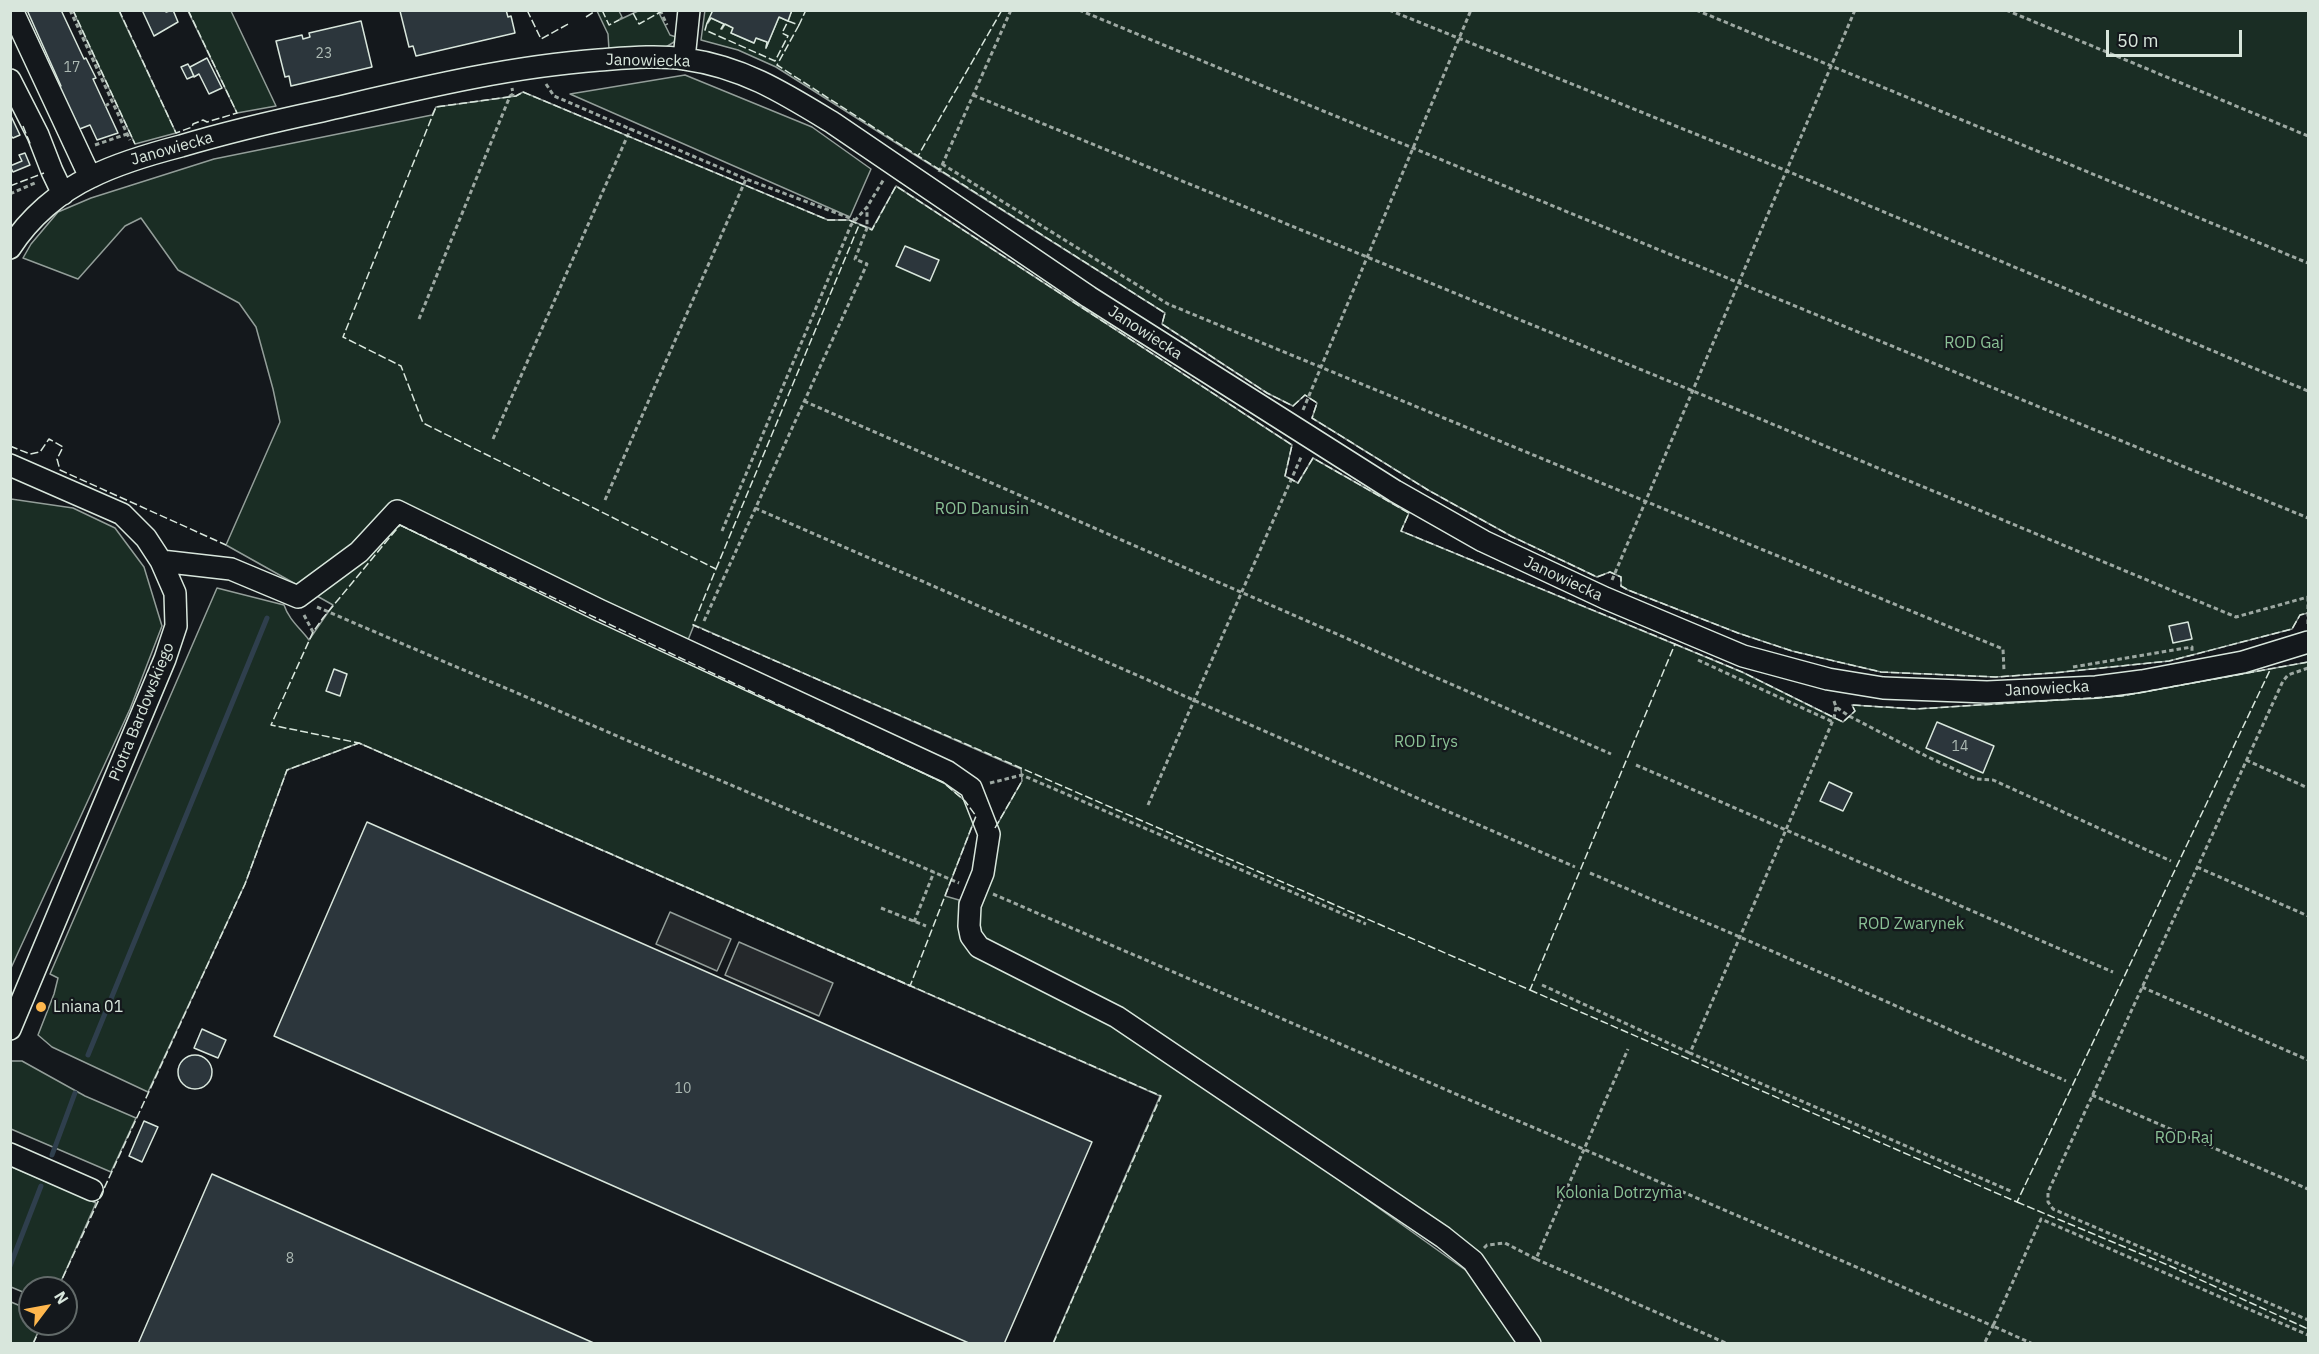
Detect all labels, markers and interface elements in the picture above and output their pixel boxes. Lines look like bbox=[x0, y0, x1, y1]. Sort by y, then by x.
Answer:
scale bar bbox=[2109, 18, 2246, 56]
text: 50 m bbox=[2117, 29, 2159, 52]
house number: 23 bbox=[316, 46, 332, 62]
street label: Janowiecka bbox=[605, 51, 691, 71]
house number: 17 bbox=[64, 60, 80, 76]
street label: Janowiecka bbox=[129, 128, 215, 170]
street label: Janowiecka bbox=[1104, 302, 1186, 364]
park label: ROD Gaj bbox=[1944, 333, 2004, 353]
park label: ROD Danusin bbox=[935, 499, 1029, 519]
street label: Janowiecka bbox=[1521, 552, 1605, 606]
street label: Piotra Bardowskiego bbox=[105, 640, 179, 784]
street label: Janowiecka bbox=[2004, 677, 2090, 701]
park label: ROD Irys bbox=[1394, 732, 1458, 752]
house number: 14 bbox=[1952, 739, 1968, 755]
park label: ROD Zwarynek bbox=[1858, 914, 1964, 934]
place label: Lniana 01 bbox=[53, 997, 123, 1017]
marker: Lniana 01 bbox=[34, 1000, 48, 1014]
house number: 10 bbox=[675, 1081, 691, 1097]
park label: ROD Raj bbox=[2155, 1128, 2213, 1148]
park label: Kolonia Dotrzyma bbox=[1556, 1183, 1682, 1203]
house number: 8 bbox=[286, 1251, 294, 1267]
north arrow bbox=[18, 1276, 78, 1336]
text: N bbox=[50, 1287, 73, 1308]

